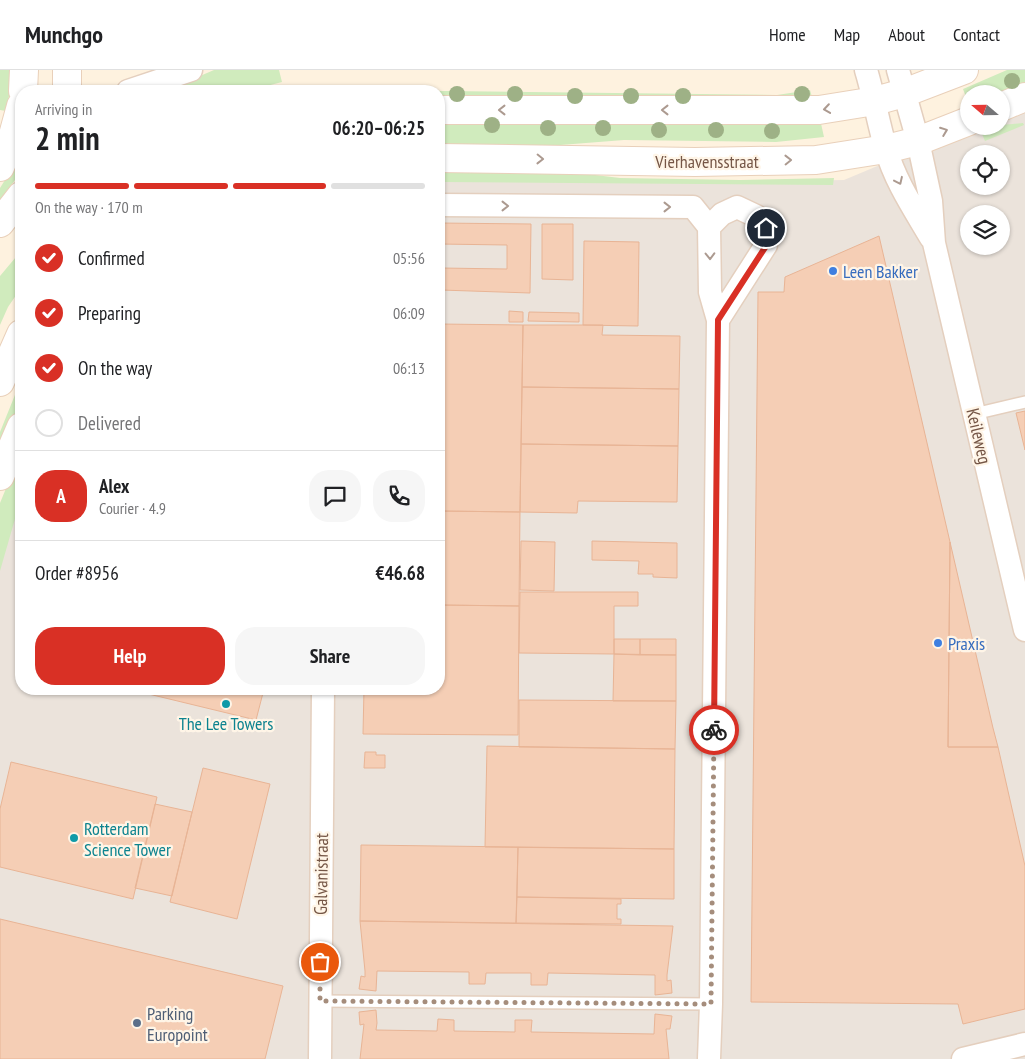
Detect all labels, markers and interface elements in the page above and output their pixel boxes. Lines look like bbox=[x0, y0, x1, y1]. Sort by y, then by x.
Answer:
text: Munchgo bbox=[25, 19, 103, 50]
text: Home bbox=[769, 23, 806, 46]
text: Map bbox=[834, 23, 860, 46]
text: About bbox=[888, 23, 925, 46]
text: Contact bbox=[953, 23, 1000, 46]
north arrow bbox=[960, 85, 1010, 135]
map controls bbox=[960, 85, 1010, 255]
text: Arriving in bbox=[35, 99, 92, 119]
one-way arrow bbox=[823, 103, 831, 113]
one-way arrow bbox=[498, 105, 506, 115]
one-way arrow bbox=[660, 105, 668, 115]
text: 06:20–06:25 bbox=[332, 116, 425, 140]
text: 2 min bbox=[35, 117, 100, 159]
one-way arrow bbox=[939, 127, 948, 137]
button: locate bbox=[960, 145, 1010, 195]
street label: Vierhavensstraat bbox=[654, 150, 759, 173]
one-way arrow bbox=[536, 154, 544, 165]
one-way arrow bbox=[784, 155, 792, 165]
one-way arrow bbox=[892, 176, 903, 185]
text: On the way · 170 m bbox=[35, 197, 143, 217]
one-way arrow bbox=[502, 201, 509, 211]
one-way arrow bbox=[664, 202, 672, 212]
button: layers bbox=[960, 205, 1010, 255]
pin bbox=[745, 207, 787, 249]
icon: home bbox=[752, 214, 780, 242]
icon: check bbox=[35, 244, 63, 272]
text: Confirmed bbox=[78, 246, 145, 270]
text: 05:56 bbox=[393, 248, 425, 268]
one-way arrow bbox=[705, 253, 715, 261]
place label: Leen Bakker bbox=[843, 260, 918, 283]
marker: Leen Bakker bbox=[827, 265, 839, 277]
icon: check bbox=[35, 299, 63, 327]
text: Preparing bbox=[78, 301, 141, 325]
text: 06:09 bbox=[393, 303, 425, 323]
icon: check bbox=[35, 354, 63, 382]
text: On the way bbox=[78, 356, 152, 380]
text: 06:13 bbox=[393, 358, 425, 378]
street label: Keileweg bbox=[961, 406, 997, 466]
text: Delivered bbox=[78, 411, 141, 435]
button: chat bbox=[309, 470, 361, 522]
button: phone bbox=[373, 470, 425, 522]
text: Alex bbox=[99, 474, 129, 498]
text: A bbox=[56, 484, 66, 508]
text: Courier · 4.9 bbox=[99, 498, 166, 518]
text: Order #8956 bbox=[35, 561, 119, 585]
text: €46.68 bbox=[376, 561, 425, 585]
button: Help bbox=[35, 627, 225, 685]
button: Share bbox=[235, 627, 425, 685]
place label: Praxis bbox=[948, 632, 985, 655]
marker: Praxis bbox=[932, 637, 944, 649]
marker: The Lee Towers bbox=[220, 698, 232, 710]
courier bbox=[689, 705, 739, 755]
place label: The Lee Towers bbox=[179, 712, 273, 735]
icon: bike bbox=[700, 716, 728, 744]
place label: Rotterdam Science Tower bbox=[84, 817, 171, 861]
marker: Rotterdam Science Tower bbox=[68, 832, 80, 844]
street label: Galvanistraat bbox=[309, 833, 333, 915]
pin bbox=[299, 941, 341, 983]
icon: bag bbox=[306, 948, 334, 976]
place label: Parking Europoint bbox=[147, 1002, 208, 1046]
marker: Parking Europoint bbox=[131, 1017, 143, 1029]

